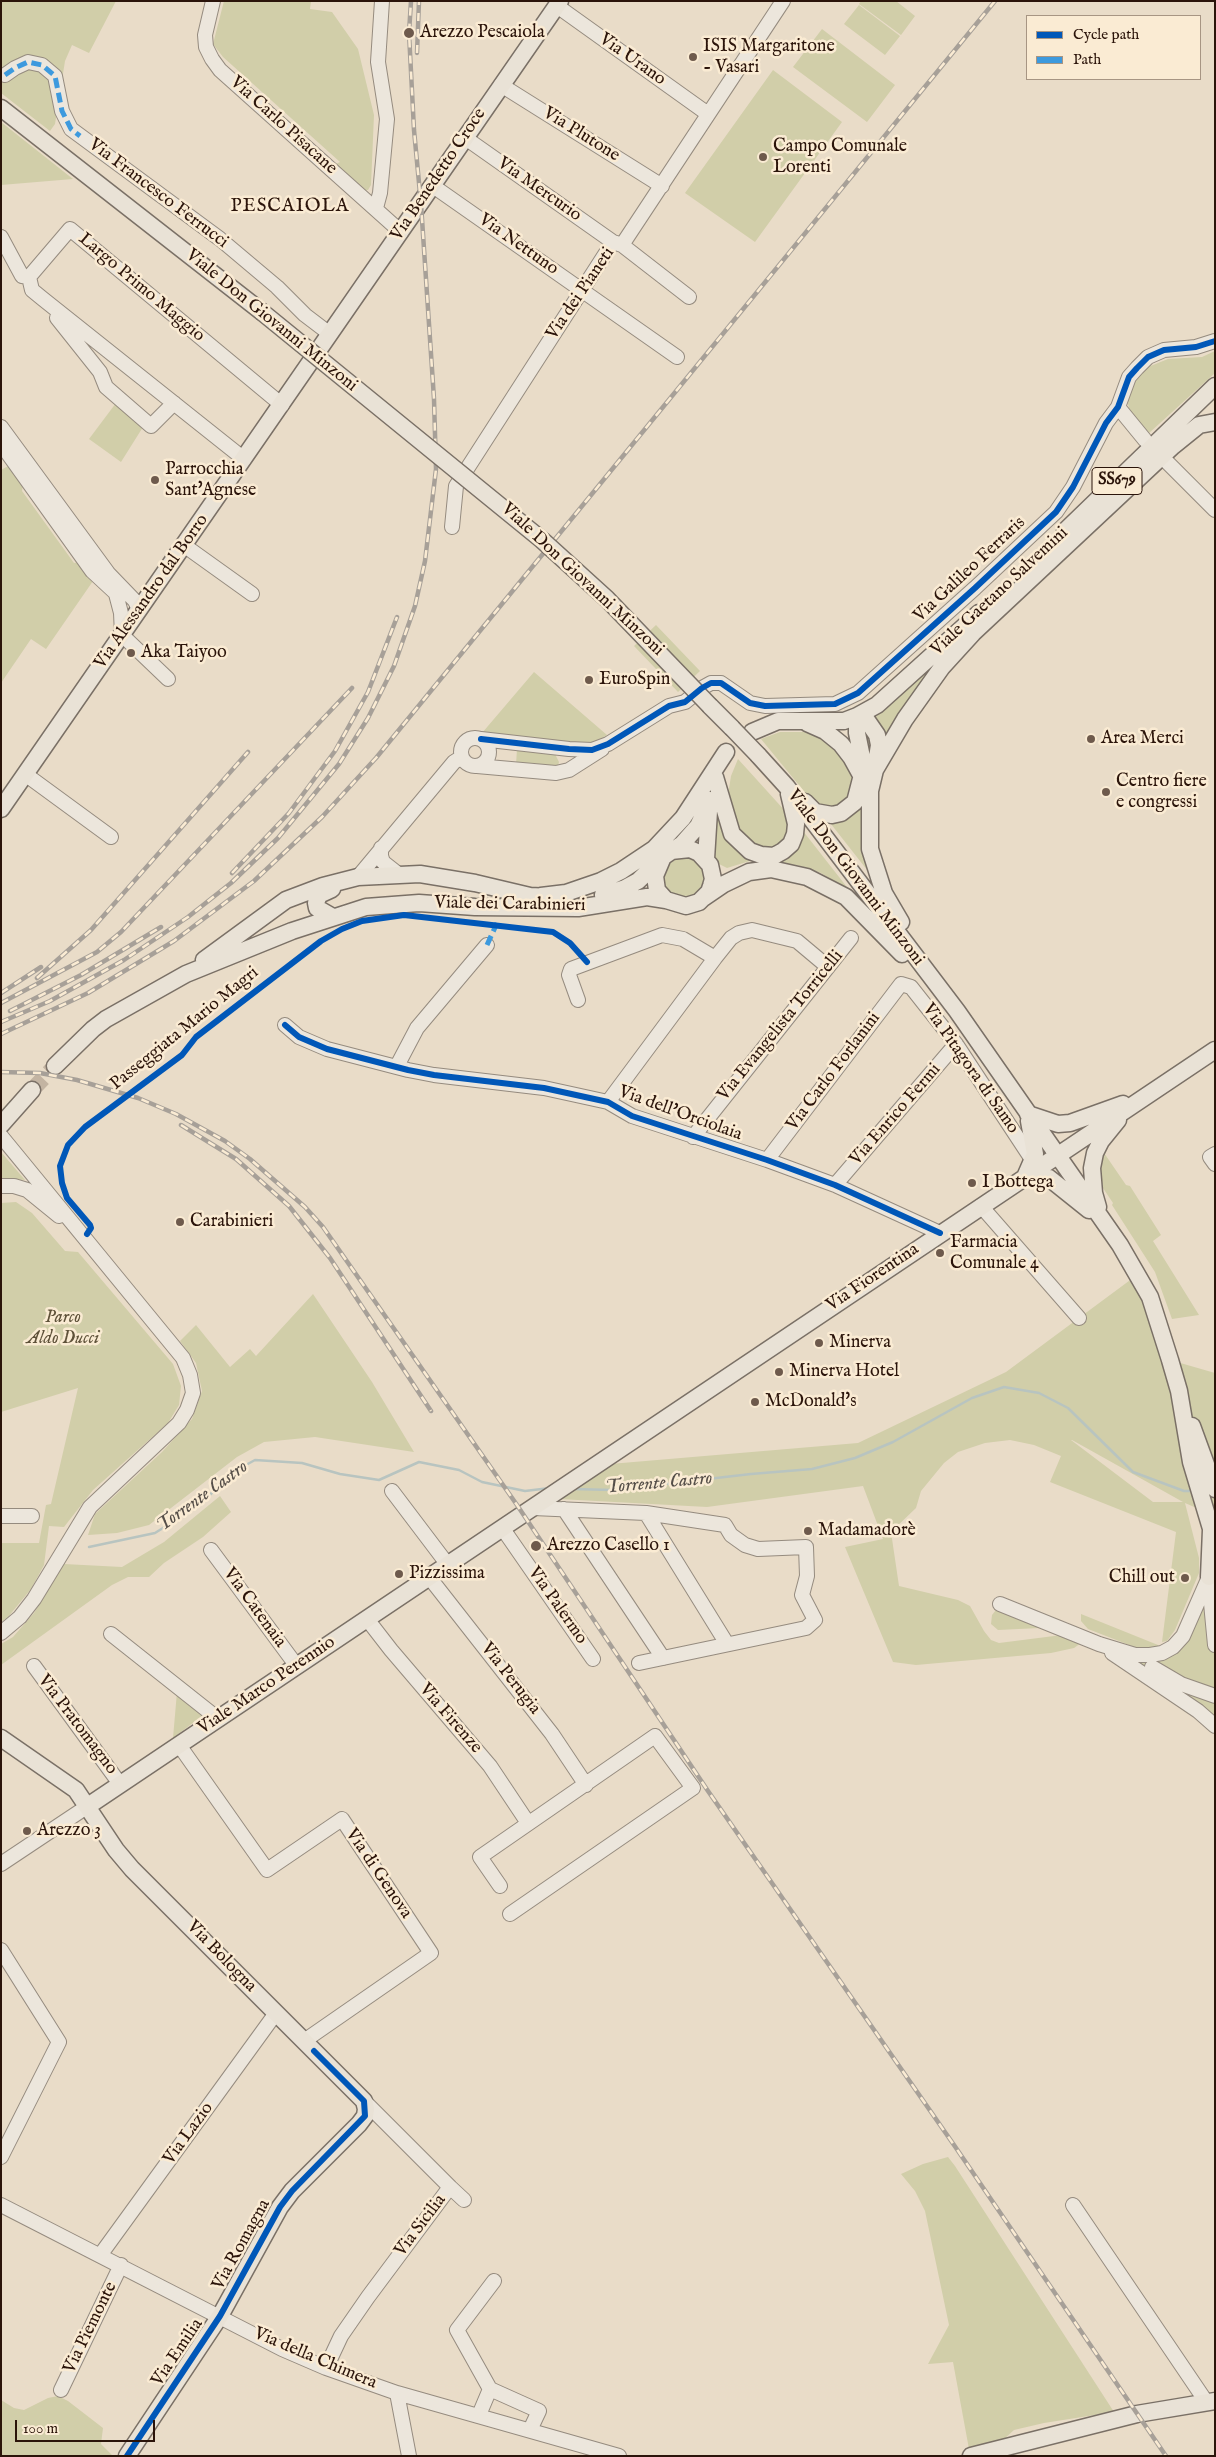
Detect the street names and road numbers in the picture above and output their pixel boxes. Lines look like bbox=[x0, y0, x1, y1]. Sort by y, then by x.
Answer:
street label: Via Urano bbox=[594, 29, 670, 91]
street label: Via Carlo Pisacane bbox=[225, 72, 341, 180]
street label: Via Plutone bbox=[539, 103, 623, 167]
street label: Via Benedetto Croce bbox=[387, 105, 491, 245]
street label: Via Francesco Ferrucci bbox=[84, 134, 232, 254]
street label: Via Mercurio bbox=[493, 153, 585, 227]
street label: Via Nettuno bbox=[474, 210, 562, 280]
street label: Largo Primo Maggio bbox=[73, 229, 209, 347]
street label: Via dei Pianeti bbox=[542, 244, 620, 344]
street label: Viale Don Giovanni Minzoni bbox=[181, 245, 361, 397]
road number: SS679 bbox=[1092, 468, 1142, 494]
street label: Viale Don Giovanni Minzoni bbox=[496, 499, 668, 661]
street label: Via Alessandro dal Borro bbox=[90, 510, 214, 674]
street label: Via Galileo Ferraris bbox=[910, 513, 1030, 627]
street label: Viale Gaetano Salvemini bbox=[927, 523, 1073, 661]
street label: Viale Don Giovanni Minzoni bbox=[782, 786, 928, 970]
street label: Viale dei Carabinieri bbox=[434, 893, 586, 917]
street label: Via Evangelista Torricelli bbox=[714, 946, 848, 1106]
street label: Passeggiata Mario Magri bbox=[106, 963, 264, 1095]
street label: Via Pitagora di Samo bbox=[917, 1000, 1023, 1138]
street label: Via Carlo Forlanini bbox=[782, 1008, 886, 1136]
street label: Via Enrico Fermi bbox=[846, 1060, 946, 1170]
street label: Via dell'Orciolaia bbox=[615, 1082, 745, 1146]
street label: Via Fiorentina bbox=[823, 1239, 923, 1317]
street label: Via Palermo bbox=[522, 1563, 592, 1649]
street label: Via Catenaia bbox=[218, 1564, 290, 1652]
street label: Viale Marco Perennio bbox=[194, 1632, 340, 1740]
street label: Via Perugia bbox=[475, 1639, 545, 1719]
street label: Via Pratomagno bbox=[32, 1671, 122, 1779]
street label: Via Firenze bbox=[414, 1680, 486, 1758]
street label: Via di Genova bbox=[340, 1825, 416, 1923]
street label: Via Bologna bbox=[181, 1917, 261, 1997]
street label: Via Lazio bbox=[159, 2099, 219, 2169]
street label: Via Sicilia bbox=[391, 2191, 451, 2261]
street label: Via Romagna bbox=[208, 2196, 276, 2294]
street label: Via Piemonte bbox=[60, 2279, 122, 2377]
street label: Via Emilia bbox=[148, 2315, 208, 2391]
street label: Via della Chimera bbox=[250, 2323, 380, 2395]

